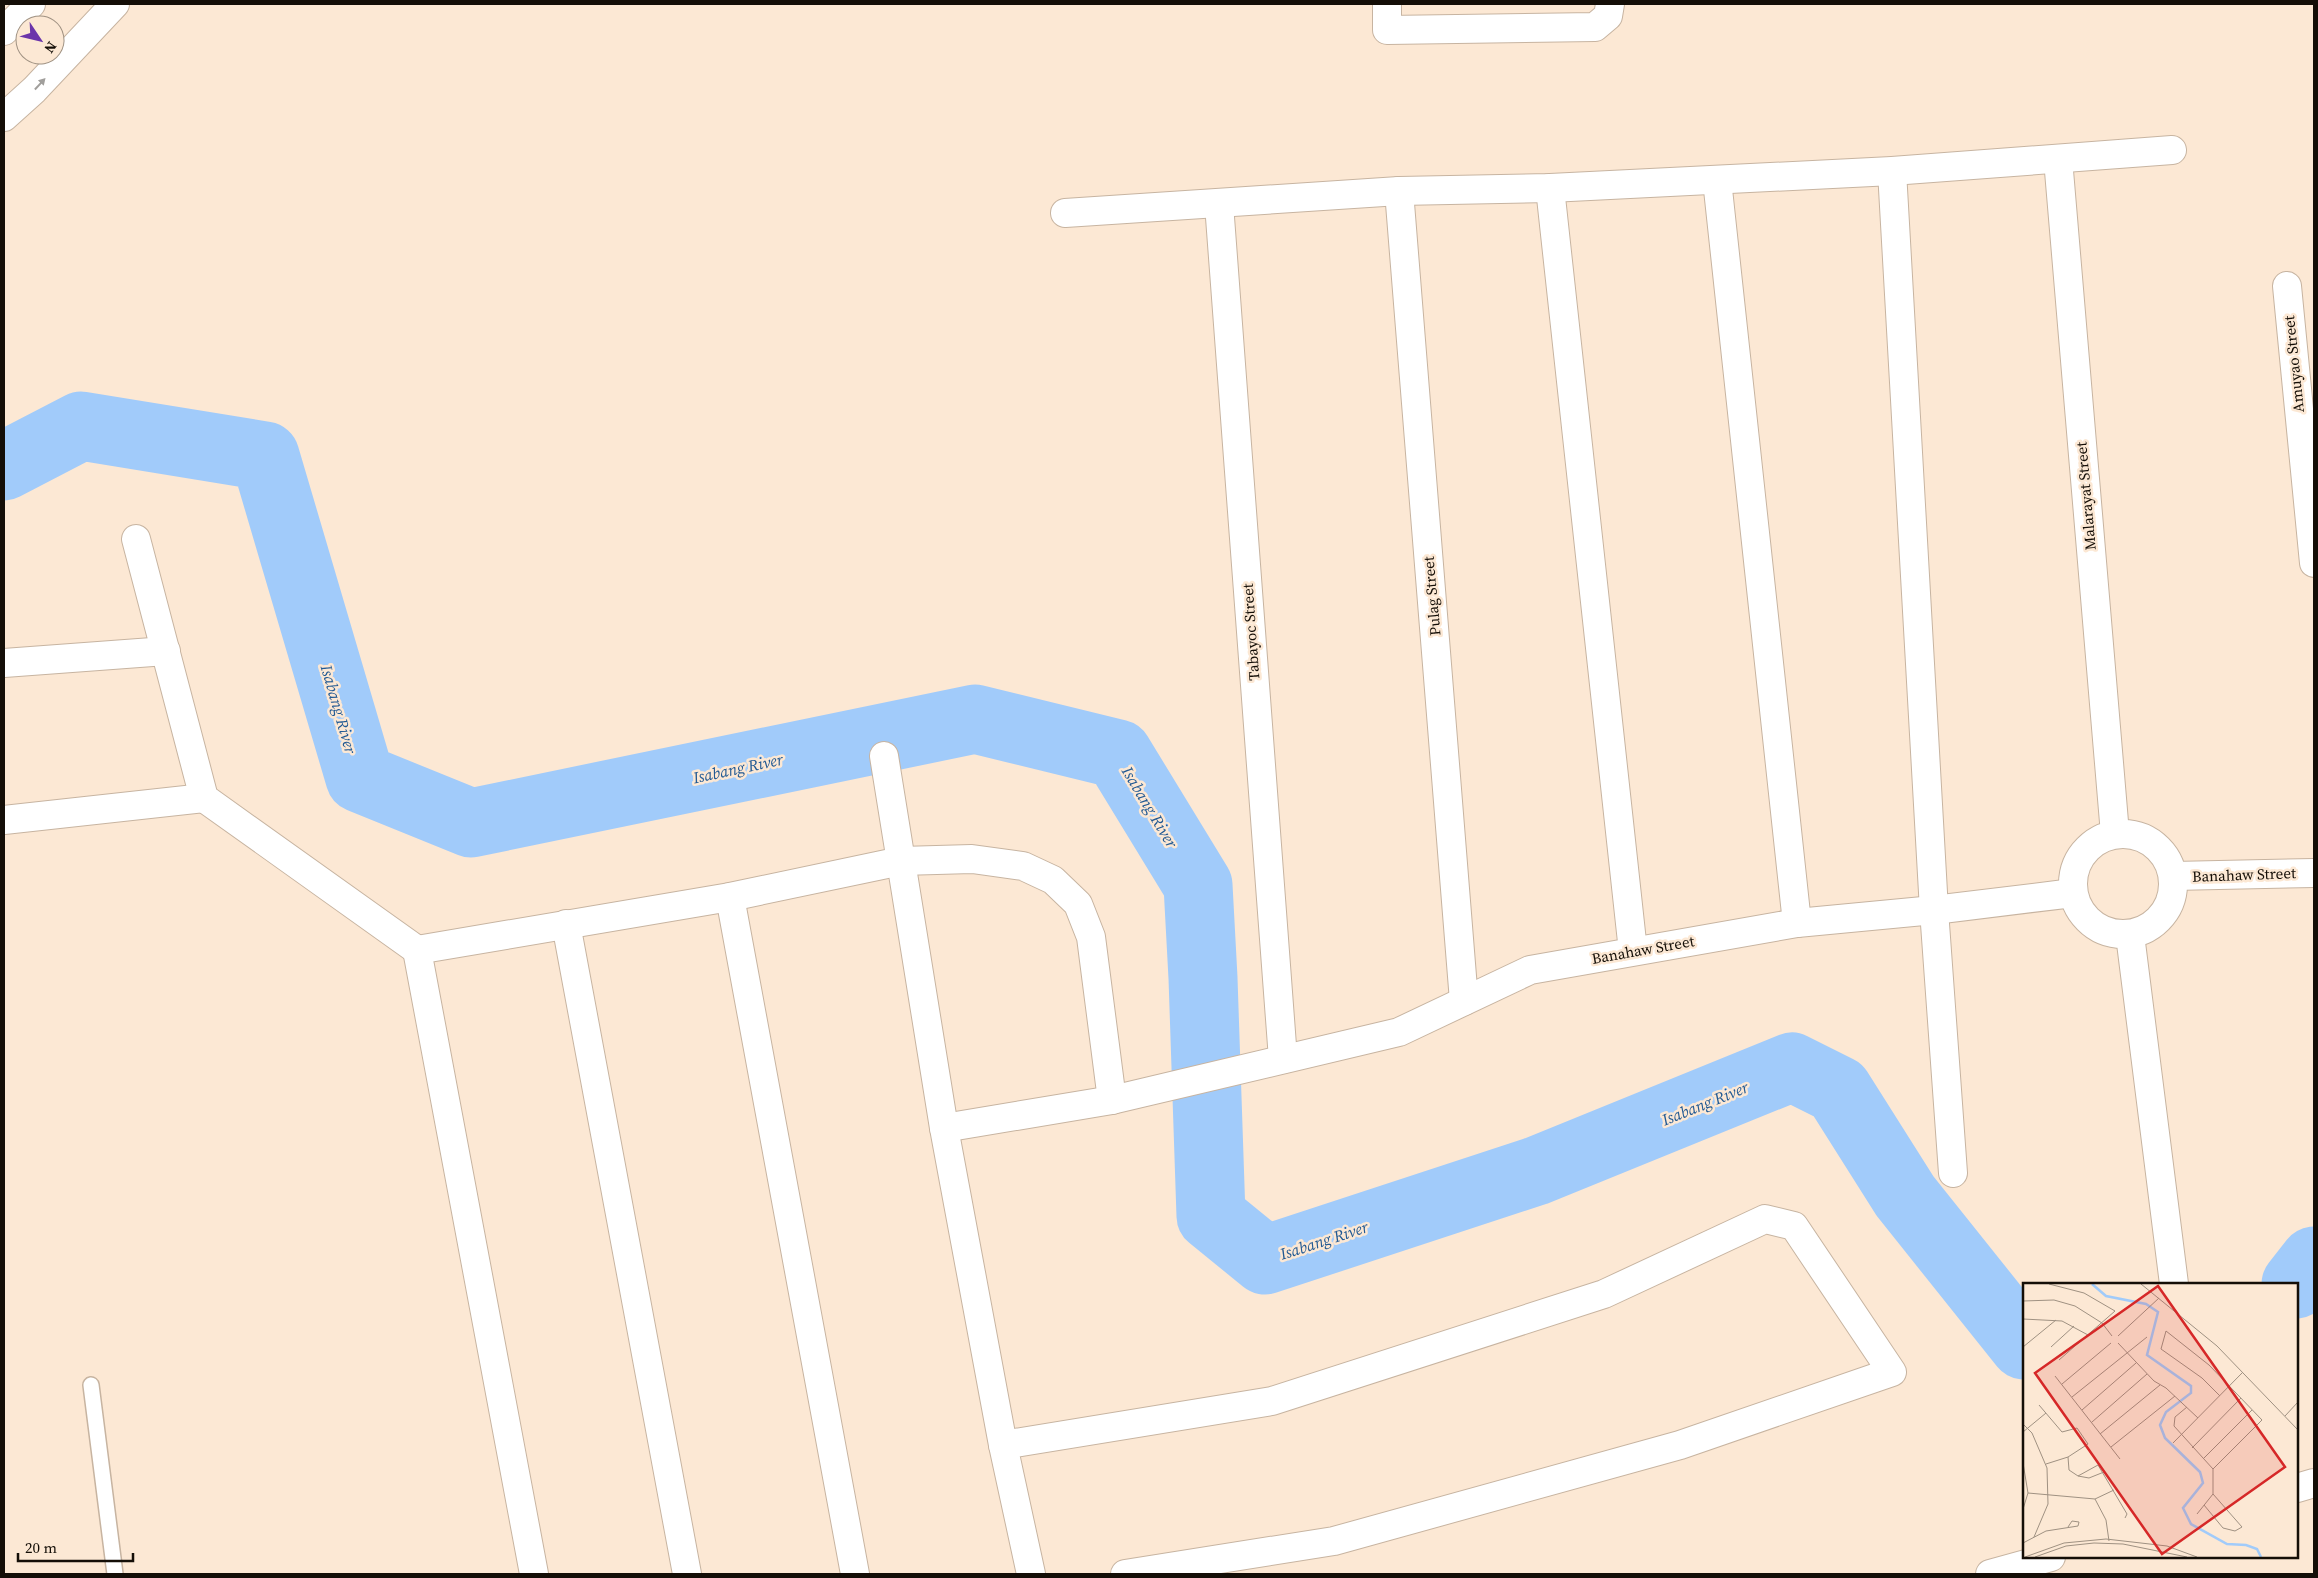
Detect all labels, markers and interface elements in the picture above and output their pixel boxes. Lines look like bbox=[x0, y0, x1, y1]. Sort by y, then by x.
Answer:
north arrow bbox=[15, 15, 65, 65]
text: N bbox=[40, 38, 62, 57]
one-way arrow bbox=[34, 78, 46, 90]
street label: Amuyao Street bbox=[2278, 314, 2309, 414]
street label: Malarayat Street bbox=[2070, 441, 2101, 551]
street label: Pulag Street bbox=[1418, 555, 1445, 637]
street label: Tabayoc Street bbox=[1237, 583, 1264, 681]
water label: Isabang River bbox=[316, 661, 362, 757]
water label: Isabang River bbox=[690, 748, 786, 788]
water label: Isabang River bbox=[1116, 761, 1183, 852]
street label: Banahaw Street bbox=[2192, 862, 2296, 887]
street label: Banahaw Street bbox=[1590, 930, 1696, 969]
water label: Isabang River bbox=[1658, 1075, 1752, 1131]
water label: Isabang River bbox=[1276, 1215, 1371, 1265]
inset map bbox=[2023, 1283, 2298, 1558]
scale bar bbox=[18, 1530, 132, 1562]
text: 20 m bbox=[25, 1537, 57, 1558]

